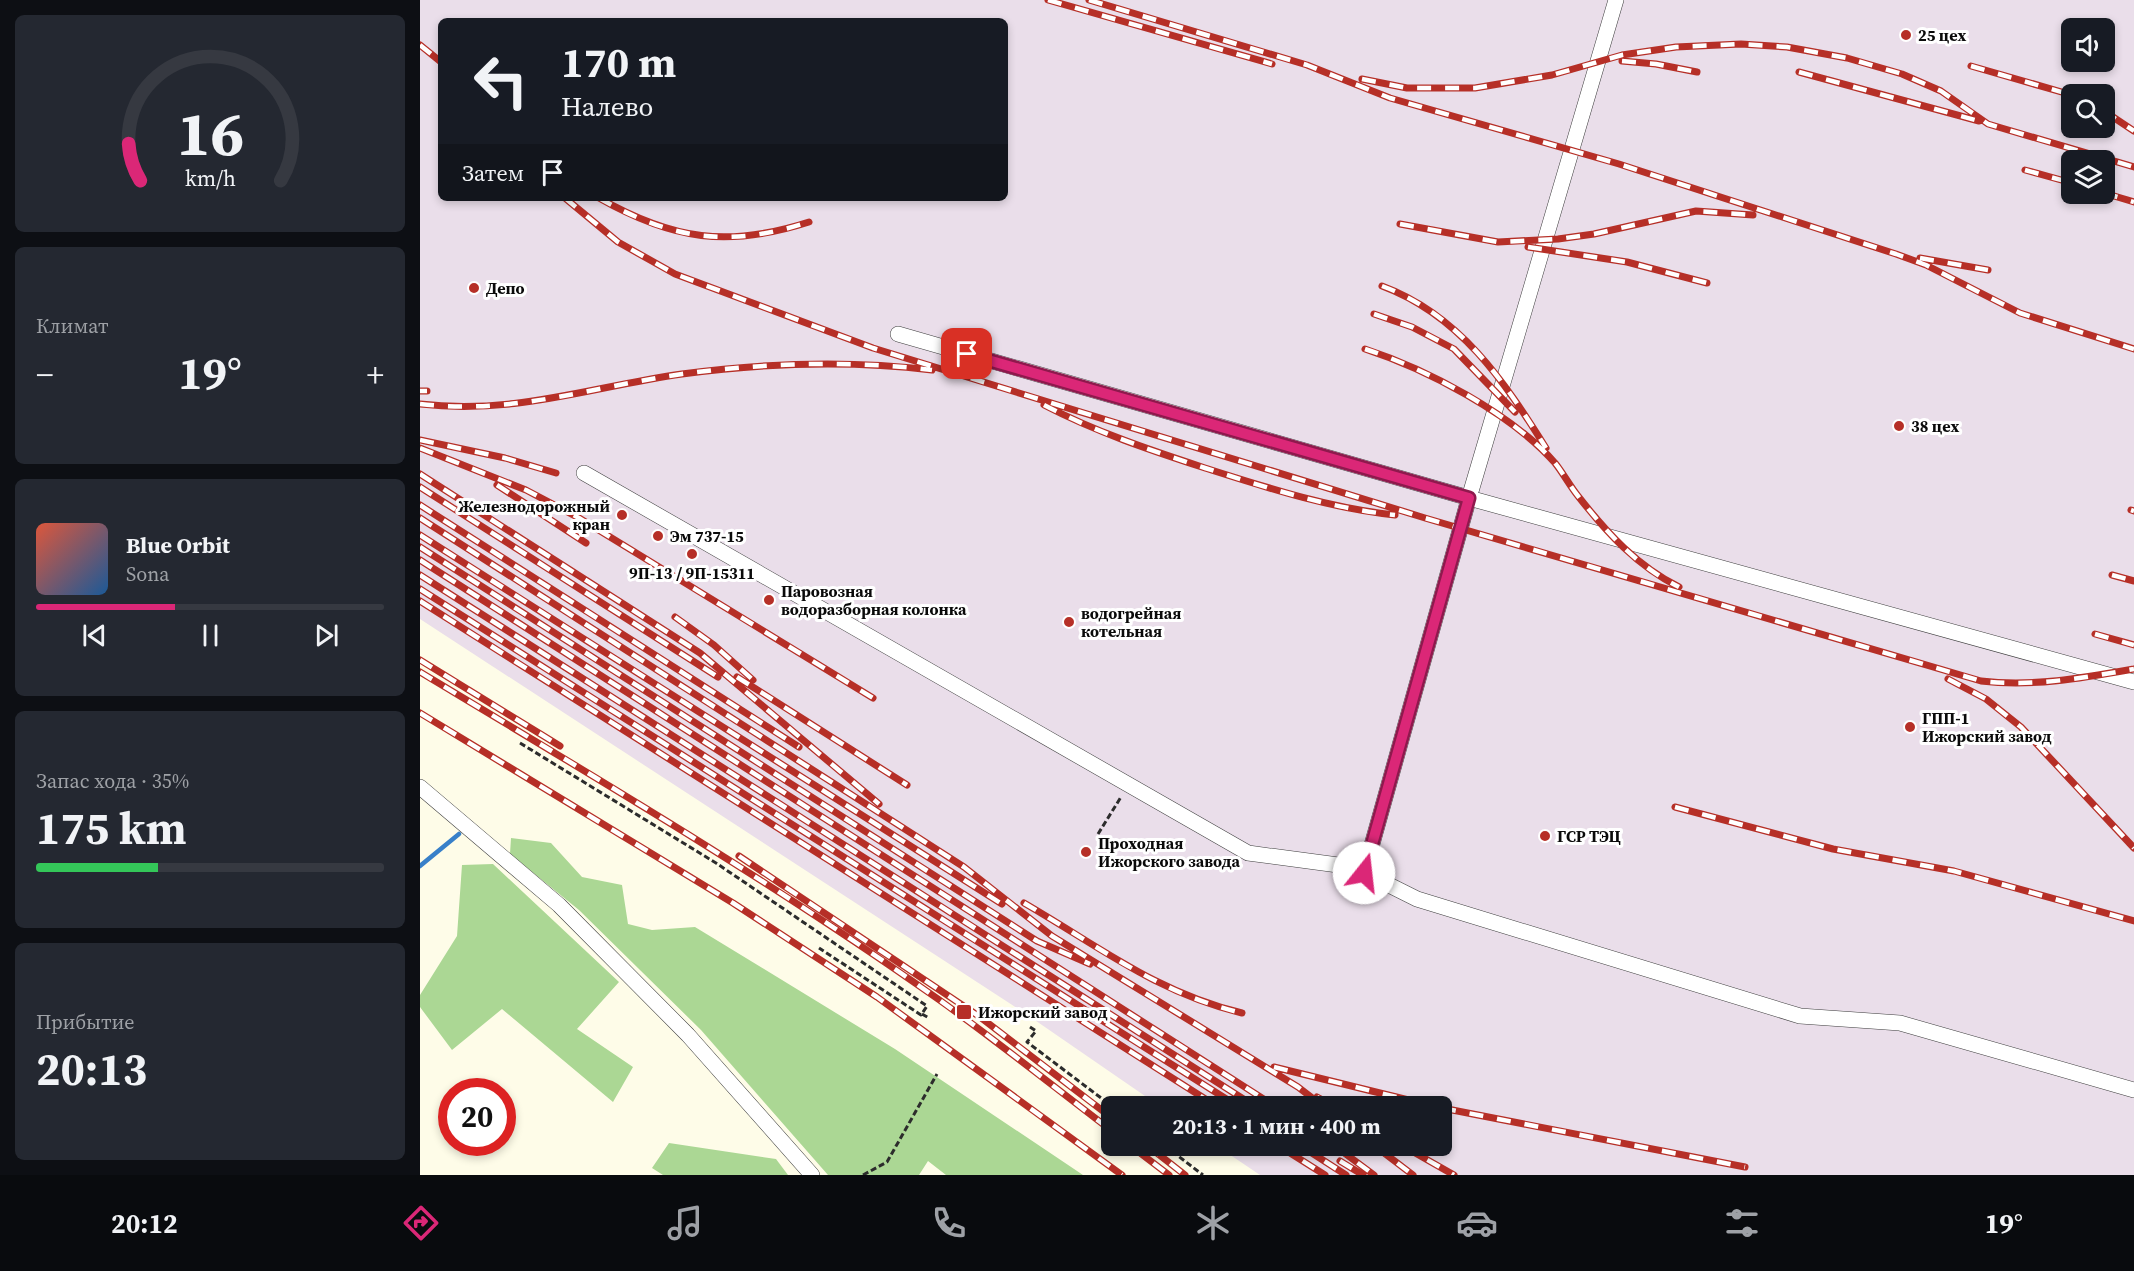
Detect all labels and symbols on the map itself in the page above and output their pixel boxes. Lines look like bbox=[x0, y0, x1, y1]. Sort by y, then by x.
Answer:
place label: 25 цех bbox=[1918, 24, 1966, 46]
marker: 25 цех bbox=[1899, 28, 1913, 42]
place label: Депо bbox=[486, 277, 525, 299]
marker: Депо bbox=[467, 281, 481, 295]
pin bbox=[941, 328, 992, 379]
place label: 38 цех bbox=[1911, 415, 1959, 437]
marker: 38 цех bbox=[1892, 419, 1906, 433]
place label: Железнодорожный кран bbox=[458, 495, 611, 535]
marker: Железнодорожный кран bbox=[615, 508, 629, 522]
place label: Эм 737-15 bbox=[670, 525, 744, 547]
marker: Эм 737-15 bbox=[651, 529, 665, 543]
marker: 9П-13 / 9П-15311 bbox=[685, 547, 699, 561]
place label: 9П-13 / 9П-15311 bbox=[629, 562, 755, 584]
place label: Паровозная водоразборная колонка bbox=[781, 580, 967, 620]
marker: Паровозная водоразборная колонка bbox=[762, 593, 776, 607]
place label: водогрейная котельная bbox=[1081, 602, 1181, 642]
marker: водогрейная котельная bbox=[1062, 615, 1076, 629]
place label: ГПП-1 Ижорский завод bbox=[1922, 707, 2052, 747]
marker: ГПП-1 Ижорский завод bbox=[1903, 720, 1917, 734]
place label: ГСР ТЭЦ bbox=[1557, 825, 1621, 847]
marker: ГСР ТЭЦ bbox=[1538, 829, 1552, 843]
place label: Проходная Ижорского завода bbox=[1098, 832, 1241, 872]
position arrow bbox=[1332, 841, 1396, 905]
marker: Проходная Ижорского завода bbox=[1079, 845, 1093, 859]
place label: Ижорский завод bbox=[978, 1001, 1108, 1023]
marker: Ижорский завод bbox=[955, 1003, 973, 1021]
speed limit sign: 20 bbox=[438, 1078, 516, 1156]

